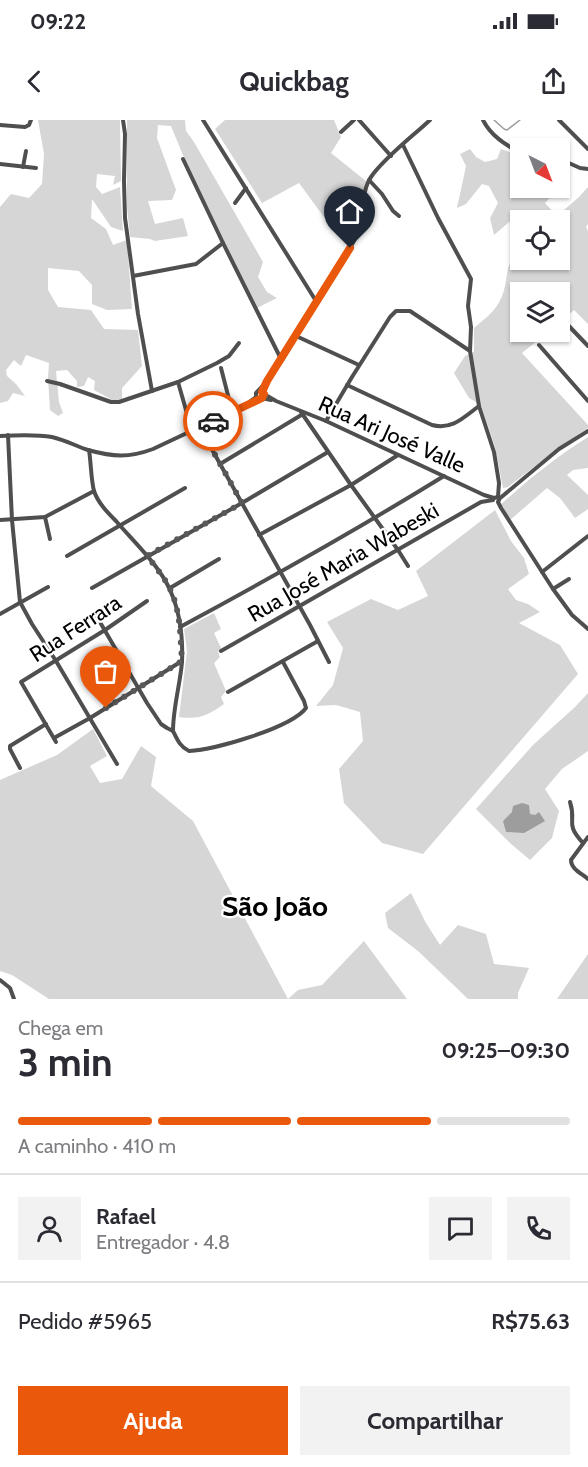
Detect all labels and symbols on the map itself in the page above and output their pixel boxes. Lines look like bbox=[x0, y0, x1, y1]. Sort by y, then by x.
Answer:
north arrow bbox=[510, 138, 570, 198]
pin bbox=[324, 186, 375, 248]
street label: Rua Ari José Valle bbox=[314, 390, 469, 479]
courier bbox=[183, 391, 243, 451]
street label: Rua José Maria Wabeski bbox=[243, 497, 443, 628]
street label: Rua Ferrara bbox=[25, 589, 126, 668]
pin bbox=[80, 646, 131, 708]
district label: São João bbox=[222, 889, 328, 923]

